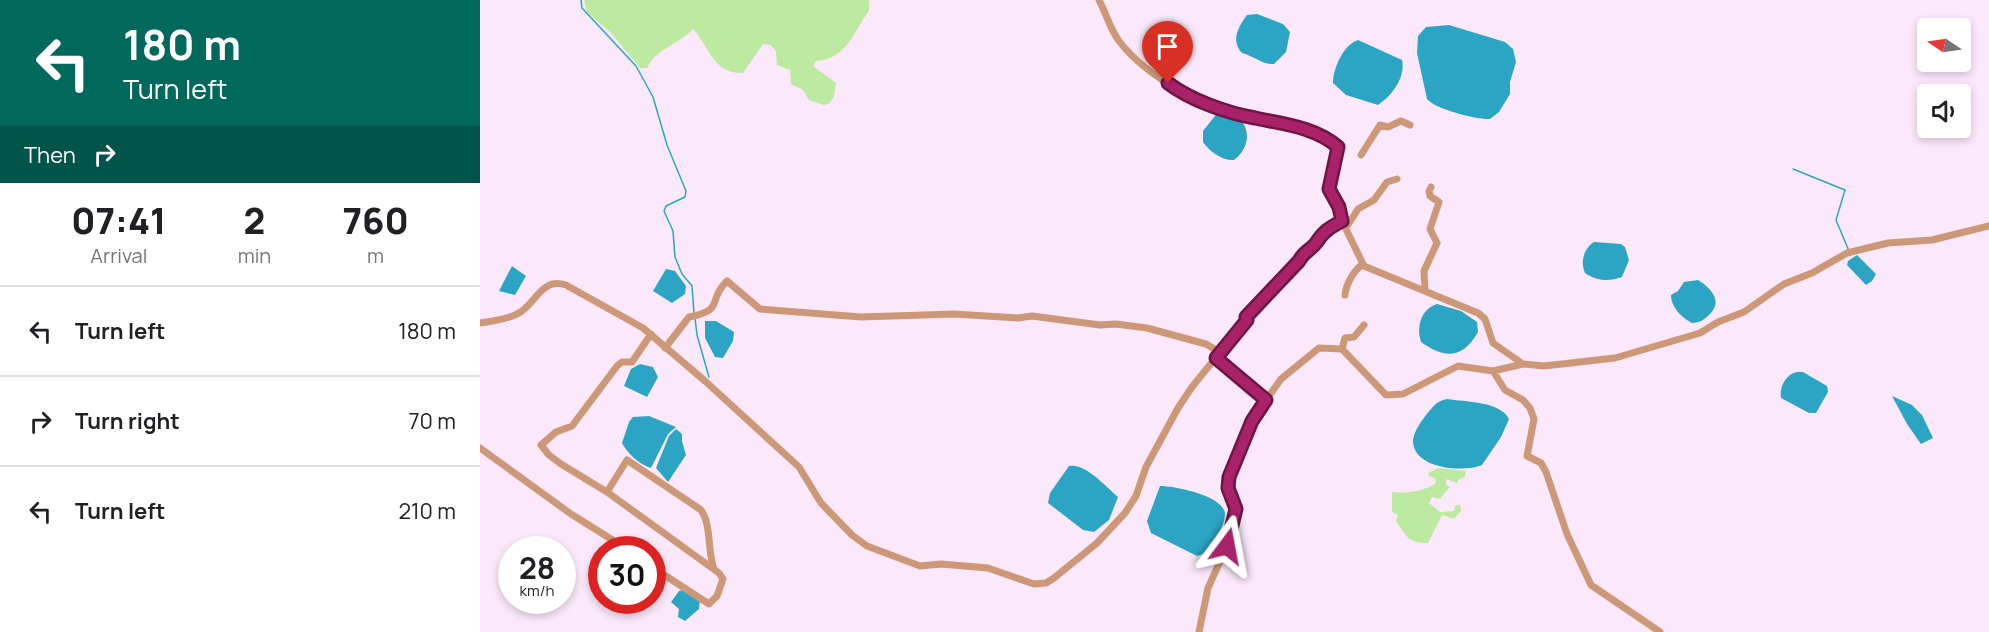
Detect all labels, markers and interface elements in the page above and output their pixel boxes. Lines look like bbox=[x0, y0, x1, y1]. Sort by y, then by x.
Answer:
text: 180 m bbox=[123, 15, 241, 73]
north arrow bbox=[1917, 18, 1971, 72]
map controls bbox=[1917, 18, 1971, 138]
pin bbox=[1142, 21, 1193, 83]
icon: left bbox=[24, 24, 102, 102]
icon: arrive bbox=[1151, 30, 1184, 63]
text: Turn left bbox=[123, 70, 227, 107]
button: sound bbox=[1917, 84, 1971, 138]
icon: right bbox=[88, 138, 121, 171]
text: Then bbox=[24, 140, 76, 170]
text: 07:41 bbox=[71, 196, 166, 245]
text: 2 bbox=[244, 196, 265, 245]
text: 760 bbox=[342, 196, 409, 245]
text: Arrival bbox=[90, 242, 147, 269]
text: min bbox=[238, 242, 271, 269]
text: m bbox=[367, 242, 384, 269]
icon: left bbox=[24, 315, 57, 348]
text: Turn left bbox=[75, 316, 165, 346]
text: 180 m bbox=[398, 316, 456, 346]
icon: right bbox=[24, 405, 57, 438]
text: Turn right bbox=[75, 406, 180, 436]
text: 70 m bbox=[408, 406, 456, 436]
icon: left bbox=[24, 495, 57, 528]
text: Turn left bbox=[75, 496, 165, 526]
text: 210 m bbox=[398, 496, 456, 526]
position arrow bbox=[1195, 514, 1259, 578]
speed limit sign: 30 bbox=[588, 536, 666, 614]
text: 28 bbox=[519, 547, 555, 588]
text: km/h bbox=[520, 580, 554, 601]

